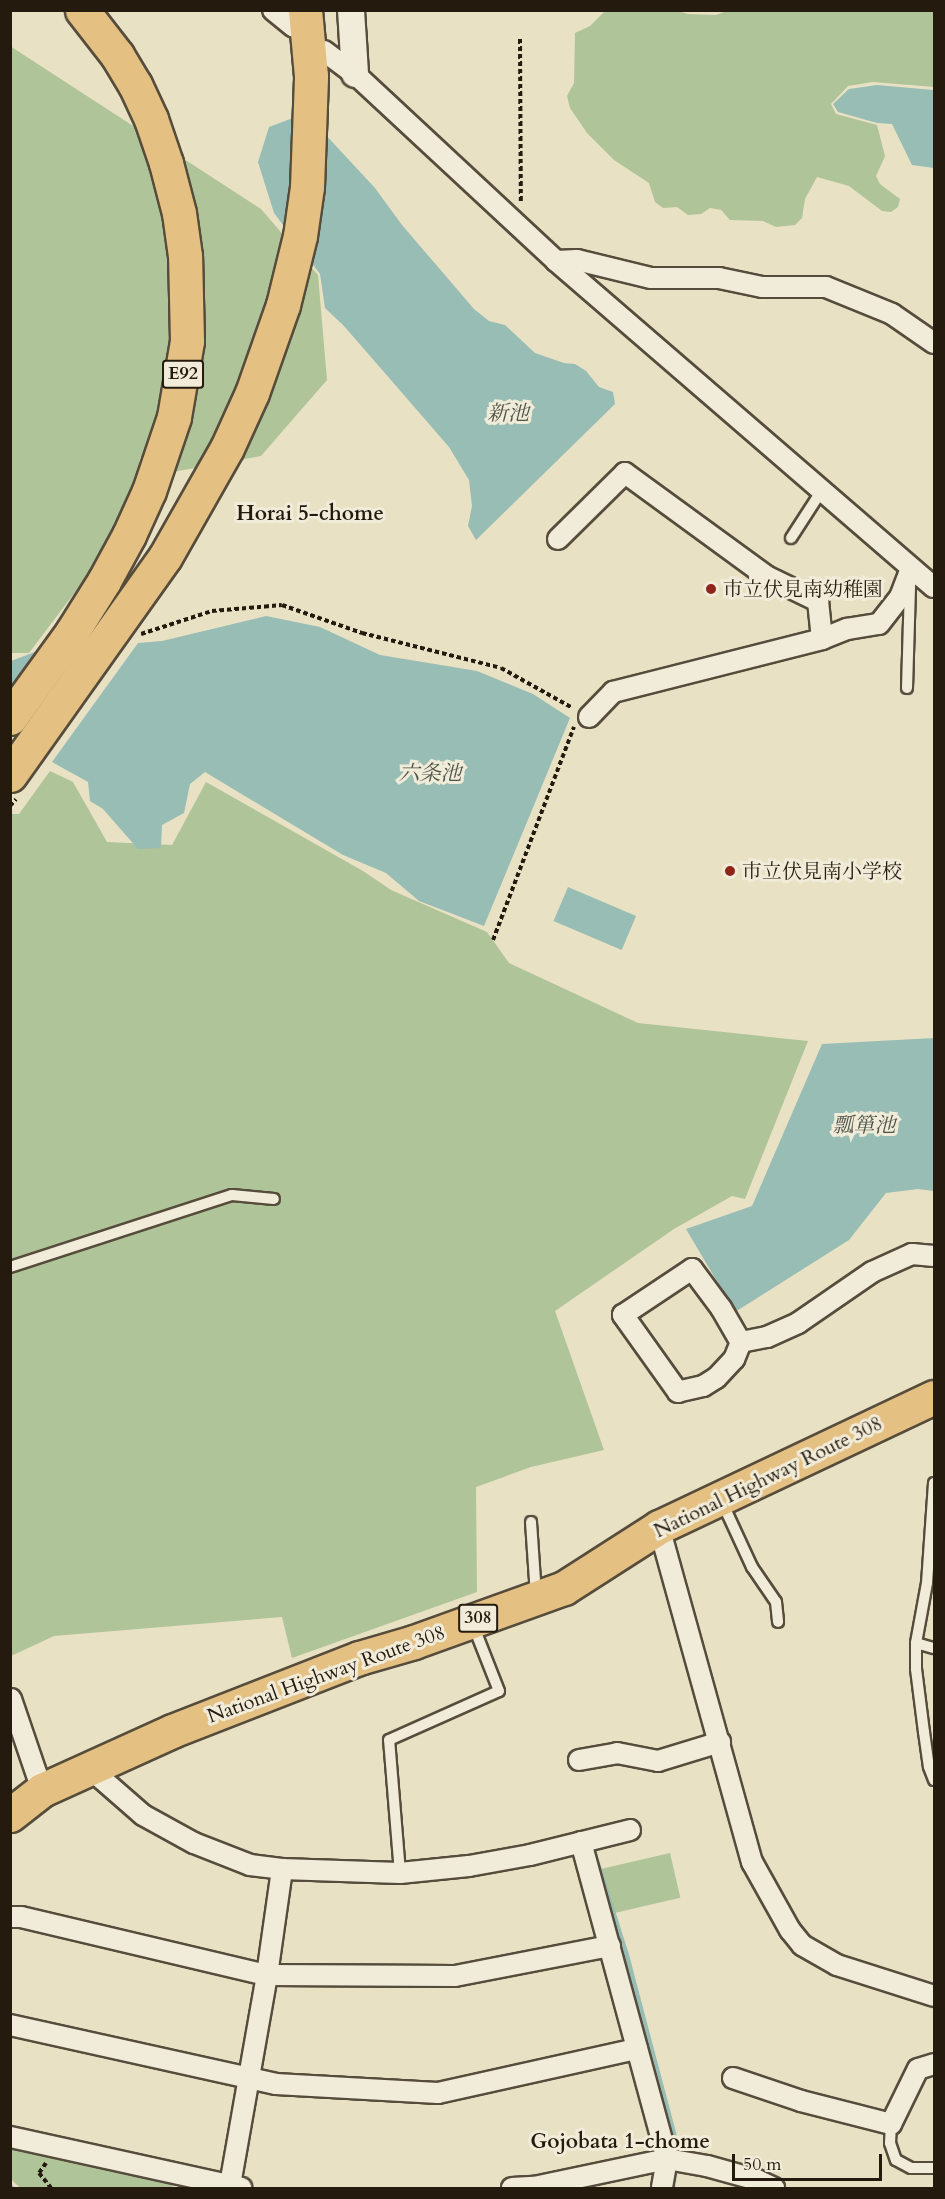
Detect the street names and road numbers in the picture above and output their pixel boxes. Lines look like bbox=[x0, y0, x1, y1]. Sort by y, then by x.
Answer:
road number: E92 bbox=[162, 359, 204, 389]
street label: National Highway Route 308 bbox=[650, 1411, 886, 1543]
road number: 308 bbox=[457, 1603, 499, 1633]
street label: National Highway Route 308 bbox=[204, 1620, 448, 1728]

